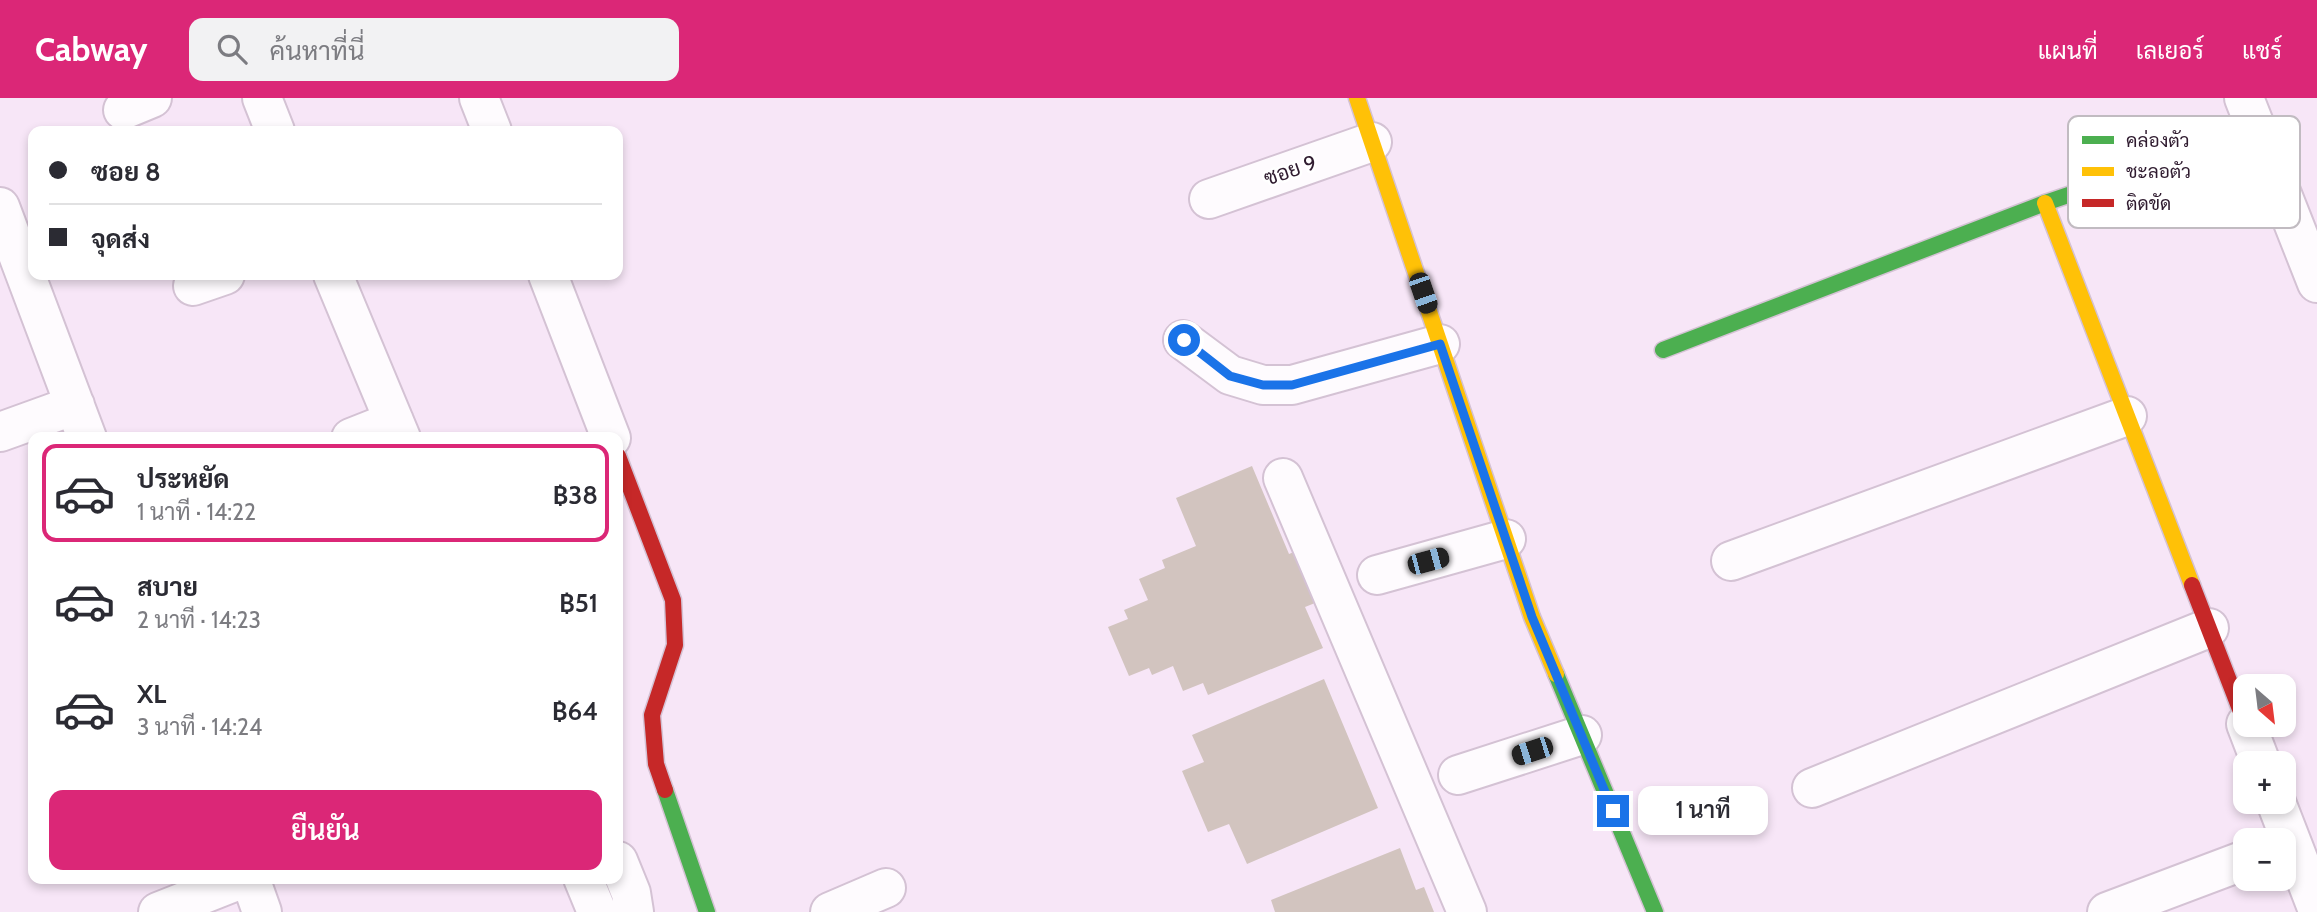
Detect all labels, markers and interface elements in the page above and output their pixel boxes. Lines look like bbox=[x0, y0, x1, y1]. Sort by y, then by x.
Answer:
search box bbox=[189, 18, 679, 81]
text: Cabway bbox=[35, 29, 147, 69]
icon: search bbox=[213, 30, 251, 68]
text: ค้นหาที่นี่ bbox=[269, 35, 365, 67]
text: แผนที่ bbox=[2038, 36, 2098, 65]
text: เลเยอร์ bbox=[2136, 36, 2204, 65]
text: แชร์ bbox=[2242, 36, 2282, 65]
legend bbox=[2068, 116, 2300, 228]
text: คล่องตัว bbox=[2126, 129, 2190, 152]
street label: ซอย 9 bbox=[1260, 149, 1320, 191]
text: ซอย 8 bbox=[91, 156, 161, 188]
text: ชะลอตัว bbox=[2126, 160, 2191, 183]
text: ติดขัด bbox=[2126, 192, 2171, 215]
text: จุดส่ง bbox=[91, 223, 150, 255]
car bbox=[1407, 270, 1440, 316]
route start bbox=[1168, 324, 1200, 356]
icon: car bbox=[53, 462, 116, 525]
text: ประหยัด bbox=[137, 463, 230, 495]
text: ฿38 bbox=[553, 479, 598, 511]
text: 1 นาที · 14:22 bbox=[137, 498, 256, 526]
car bbox=[1405, 545, 1452, 577]
icon: car bbox=[53, 570, 116, 633]
text: สบาย bbox=[137, 571, 198, 603]
text: ฿51 bbox=[559, 587, 598, 619]
text: 2 นาที · 14:23 bbox=[137, 606, 261, 634]
north arrow bbox=[2233, 674, 2296, 737]
map controls bbox=[2233, 674, 2296, 891]
icon: car bbox=[53, 678, 116, 741]
text: XL bbox=[137, 678, 166, 710]
text: ฿64 bbox=[552, 695, 598, 727]
text: 3 นาที · 14:24 bbox=[137, 713, 262, 741]
car bbox=[1509, 735, 1556, 767]
button: + bbox=[2233, 751, 2296, 814]
callout: 1 นาที bbox=[1638, 786, 1767, 836]
button: ยืนยัน bbox=[49, 790, 602, 870]
route end bbox=[1597, 795, 1629, 827]
text: 1 นาที bbox=[1675, 796, 1731, 824]
button: − bbox=[2233, 828, 2296, 891]

